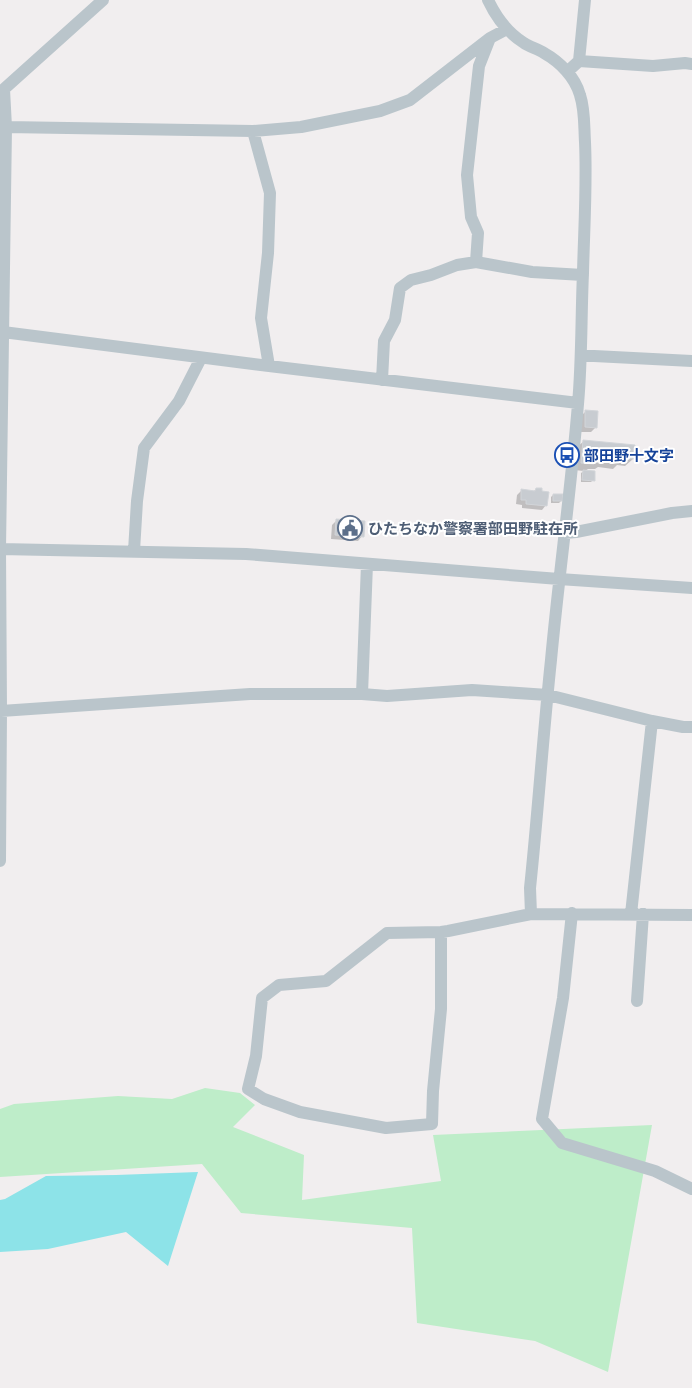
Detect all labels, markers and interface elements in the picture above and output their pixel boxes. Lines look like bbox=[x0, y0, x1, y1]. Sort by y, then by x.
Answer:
bus stop icon: 部田野十文字 bbox=[554, 442, 580, 468]
place label: 部田野十文字 bbox=[584, 445, 674, 466]
public building icon: ひたちなか警察署部田野駐在所 bbox=[337, 515, 363, 541]
place label: ひたちなか警察署部田野駐在所 bbox=[368, 518, 578, 539]

